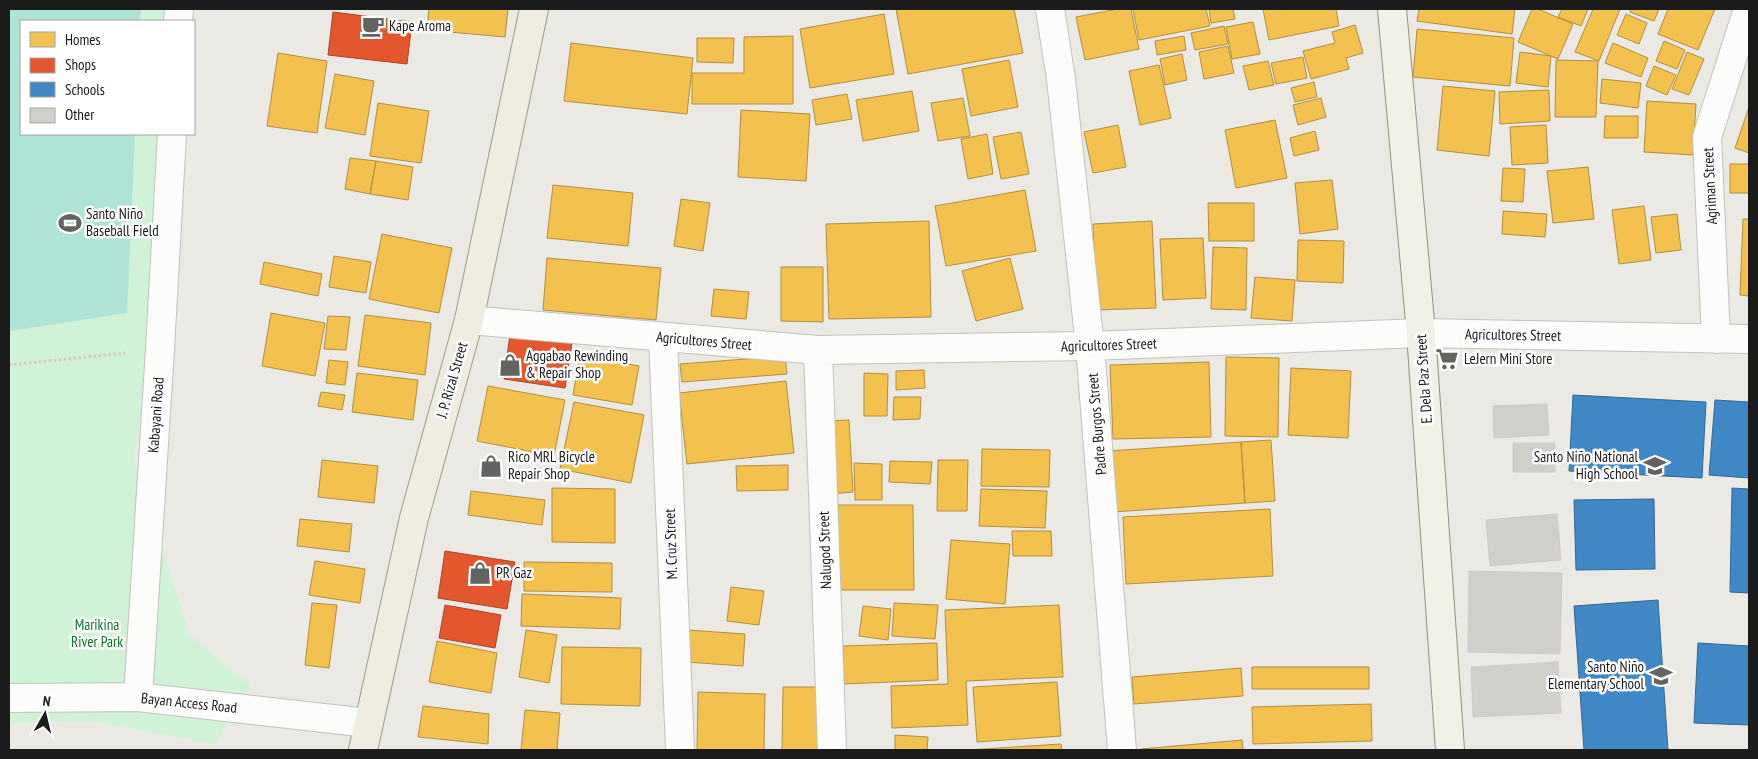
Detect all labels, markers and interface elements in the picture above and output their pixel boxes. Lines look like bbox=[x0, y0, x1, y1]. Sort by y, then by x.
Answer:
cafe icon: Kape Aroma bbox=[360, 13, 386, 39]
place label: Kape Aroma bbox=[389, 16, 451, 35]
legend bbox=[20, 20, 195, 135]
text: Homes bbox=[65, 30, 101, 49]
text: Shops bbox=[65, 55, 96, 74]
text: Schools bbox=[65, 80, 105, 99]
text: Other bbox=[65, 105, 95, 124]
street label: Agriman Street bbox=[1698, 147, 1721, 225]
place label: Santo Niño Baseball Field bbox=[86, 204, 159, 240]
sports icon: Santo Niño Baseball Field bbox=[57, 210, 83, 236]
street label: Agricultores Street bbox=[1465, 324, 1561, 345]
street label: Agricultores Street bbox=[655, 327, 753, 354]
street label: Agricultores Street bbox=[1061, 333, 1157, 356]
street label: E. Dela Paz Street bbox=[1411, 334, 1436, 424]
street label: J. P. Rizal Street bbox=[431, 340, 471, 421]
place label: Aggabao Rewinding & Repair Shop bbox=[526, 346, 628, 382]
supermarket icon: LeJern Mini Store bbox=[1434, 346, 1460, 372]
place label: LeJern Mini Store bbox=[1464, 349, 1553, 368]
shop icon: Aggabao Rewinding & Repair Shop bbox=[497, 352, 523, 378]
street label: Padre Burgos Street bbox=[1083, 372, 1110, 476]
street label: Kabayani Road bbox=[143, 376, 168, 453]
place label: Rico MRL Bicycle Repair Shop bbox=[508, 447, 595, 483]
place label: Santo Niño National High School bbox=[1534, 447, 1639, 483]
shop icon: Rico MRL Bicycle Repair Shop bbox=[478, 453, 504, 479]
school or university icon: Santo Niño National High School bbox=[1642, 453, 1668, 479]
street label: M. Cruz Street bbox=[660, 508, 681, 580]
street label: Nalugod Street bbox=[814, 511, 835, 589]
shop icon: PR Gaz bbox=[467, 560, 493, 586]
place label: PR Gaz bbox=[496, 563, 532, 582]
park label: Marikina River Park bbox=[71, 615, 123, 651]
place label: Santo Niño Elementary School bbox=[1548, 657, 1645, 693]
school or university icon: Santo Niño Elementary School bbox=[1648, 663, 1674, 689]
street label: Bayan Access Road bbox=[140, 688, 238, 717]
north arrow bbox=[20, 689, 70, 739]
text: N bbox=[42, 692, 52, 711]

